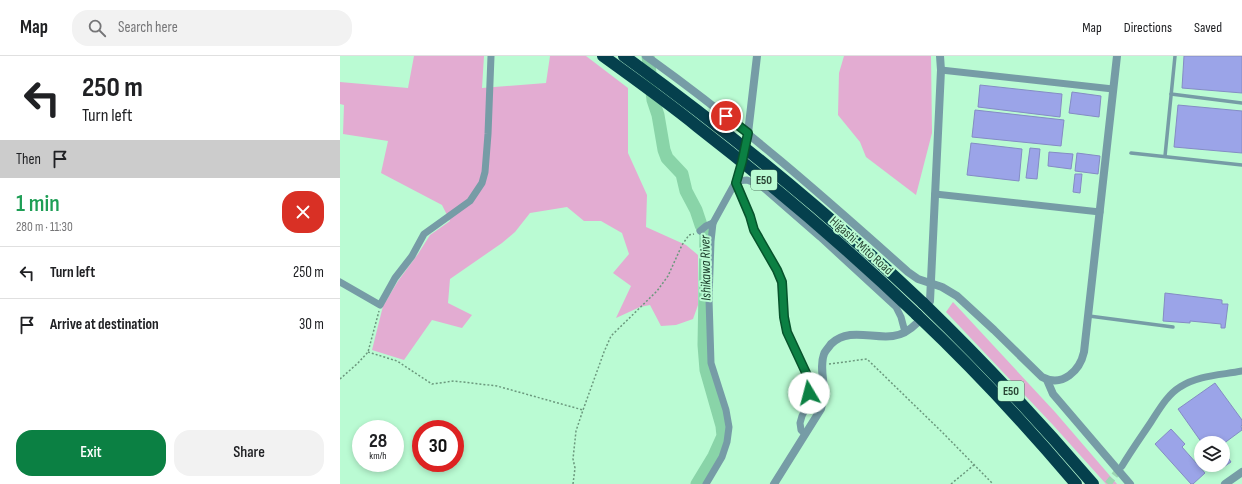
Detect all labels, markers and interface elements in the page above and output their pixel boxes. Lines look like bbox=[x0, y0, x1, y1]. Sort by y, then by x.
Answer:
search box bbox=[72, 10, 352, 46]
text: Map bbox=[20, 16, 48, 39]
icon: search bbox=[86, 17, 108, 39]
text: Search here bbox=[118, 18, 178, 37]
text: Map bbox=[1082, 19, 1102, 36]
text: Directions bbox=[1124, 19, 1172, 36]
text: Saved bbox=[1194, 19, 1222, 36]
text: 250 m bbox=[82, 71, 143, 104]
icon: left bbox=[16, 72, 68, 124]
pin bbox=[709, 99, 743, 133]
text: Turn left bbox=[82, 105, 133, 126]
icon: arrive bbox=[715, 105, 737, 127]
icon: arrive bbox=[49, 148, 71, 170]
text: Then bbox=[16, 150, 41, 169]
road number: E50 bbox=[751, 170, 777, 190]
text: 1 min bbox=[16, 189, 60, 218]
button: close bbox=[282, 191, 324, 233]
street label: Higashi-Mito Road bbox=[826, 213, 896, 278]
text: 280 m · 11:30 bbox=[16, 219, 73, 235]
water label: Ishikawa River bbox=[696, 234, 715, 301]
icon: left bbox=[16, 262, 38, 284]
text: Turn left bbox=[50, 263, 95, 282]
text: 250 m bbox=[293, 263, 324, 282]
icon: arrive bbox=[16, 314, 38, 336]
text: Arrive at destination bbox=[50, 315, 159, 334]
text: 30 m bbox=[299, 315, 324, 334]
position arrow bbox=[788, 372, 830, 414]
road number: E50 bbox=[998, 381, 1024, 401]
speed limit sign: 30 bbox=[412, 420, 464, 472]
text: 28 bbox=[369, 429, 387, 453]
button: Exit bbox=[16, 430, 166, 476]
button: Share bbox=[174, 430, 324, 476]
map controls bbox=[1194, 436, 1230, 472]
button: layers bbox=[1194, 436, 1230, 472]
text: km/h bbox=[369, 450, 387, 462]

